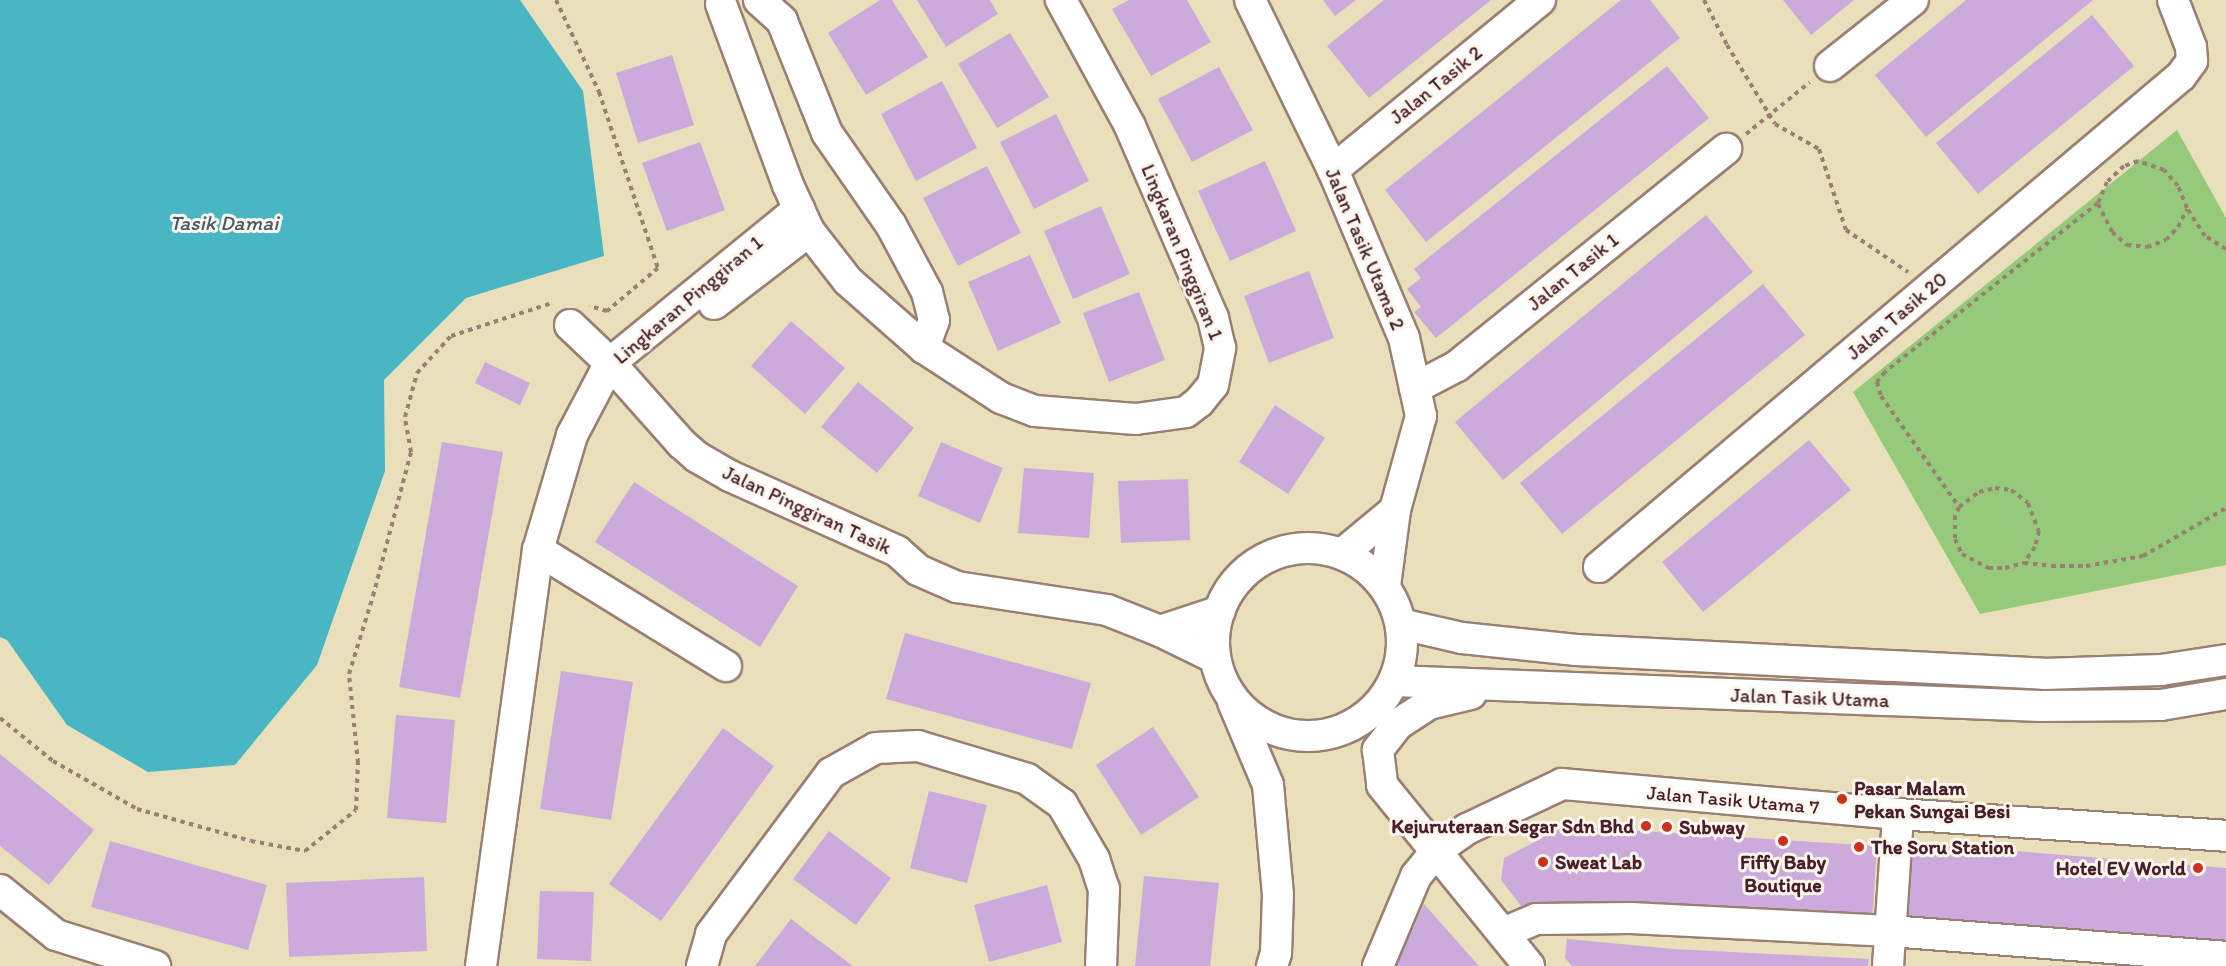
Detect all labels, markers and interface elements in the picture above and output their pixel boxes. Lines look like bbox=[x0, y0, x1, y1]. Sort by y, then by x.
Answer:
street label: Jalan Tasik 2 bbox=[1386, 41, 1486, 129]
street label: Lingkaran Pinggiran 1 bbox=[1136, 161, 1228, 343]
street label: Jalan Tasik Utama 2 bbox=[1321, 166, 1409, 332]
water label: Tasik Damai bbox=[170, 210, 278, 236]
street label: Jalan Tasik 1 bbox=[1523, 229, 1623, 315]
street label: Lingkaran Pinggiran 1 bbox=[609, 231, 767, 369]
street label: Jalan Tasik 20 bbox=[1843, 268, 1951, 364]
street label: Jalan Pinggiran Tasik bbox=[720, 461, 894, 559]
street label: Jalan Tasik Utama bbox=[1732, 683, 1888, 713]
place label: Pasar Malam Pekan Sungai Besi bbox=[1854, 776, 2009, 823]
street label: Jalan Tasik Utama 7 bbox=[1647, 781, 1819, 819]
marker: Pasar Malam Pekan Sungai Besi bbox=[1835, 792, 1849, 806]
place label: Kejuruteraan Segar Sdn Bhd bbox=[1392, 814, 1634, 838]
place label: Subway bbox=[1679, 815, 1745, 839]
marker: Kejuruteraan Segar Sdn Bhd bbox=[1639, 819, 1653, 833]
marker: Subway bbox=[1660, 820, 1674, 834]
marker: Fiffy Baby Boutique bbox=[1776, 834, 1790, 848]
place label: The Soru Station bbox=[1871, 835, 2015, 859]
marker: The Soru Station bbox=[1852, 840, 1866, 854]
place label: Sweat Lab bbox=[1555, 850, 1642, 874]
place label: Fiffy Baby Boutique bbox=[1740, 850, 1826, 897]
marker: Sweat Lab bbox=[1536, 855, 1550, 869]
place label: Hotel EV World bbox=[2056, 856, 2186, 880]
marker: Hotel EV World bbox=[2191, 861, 2205, 875]

